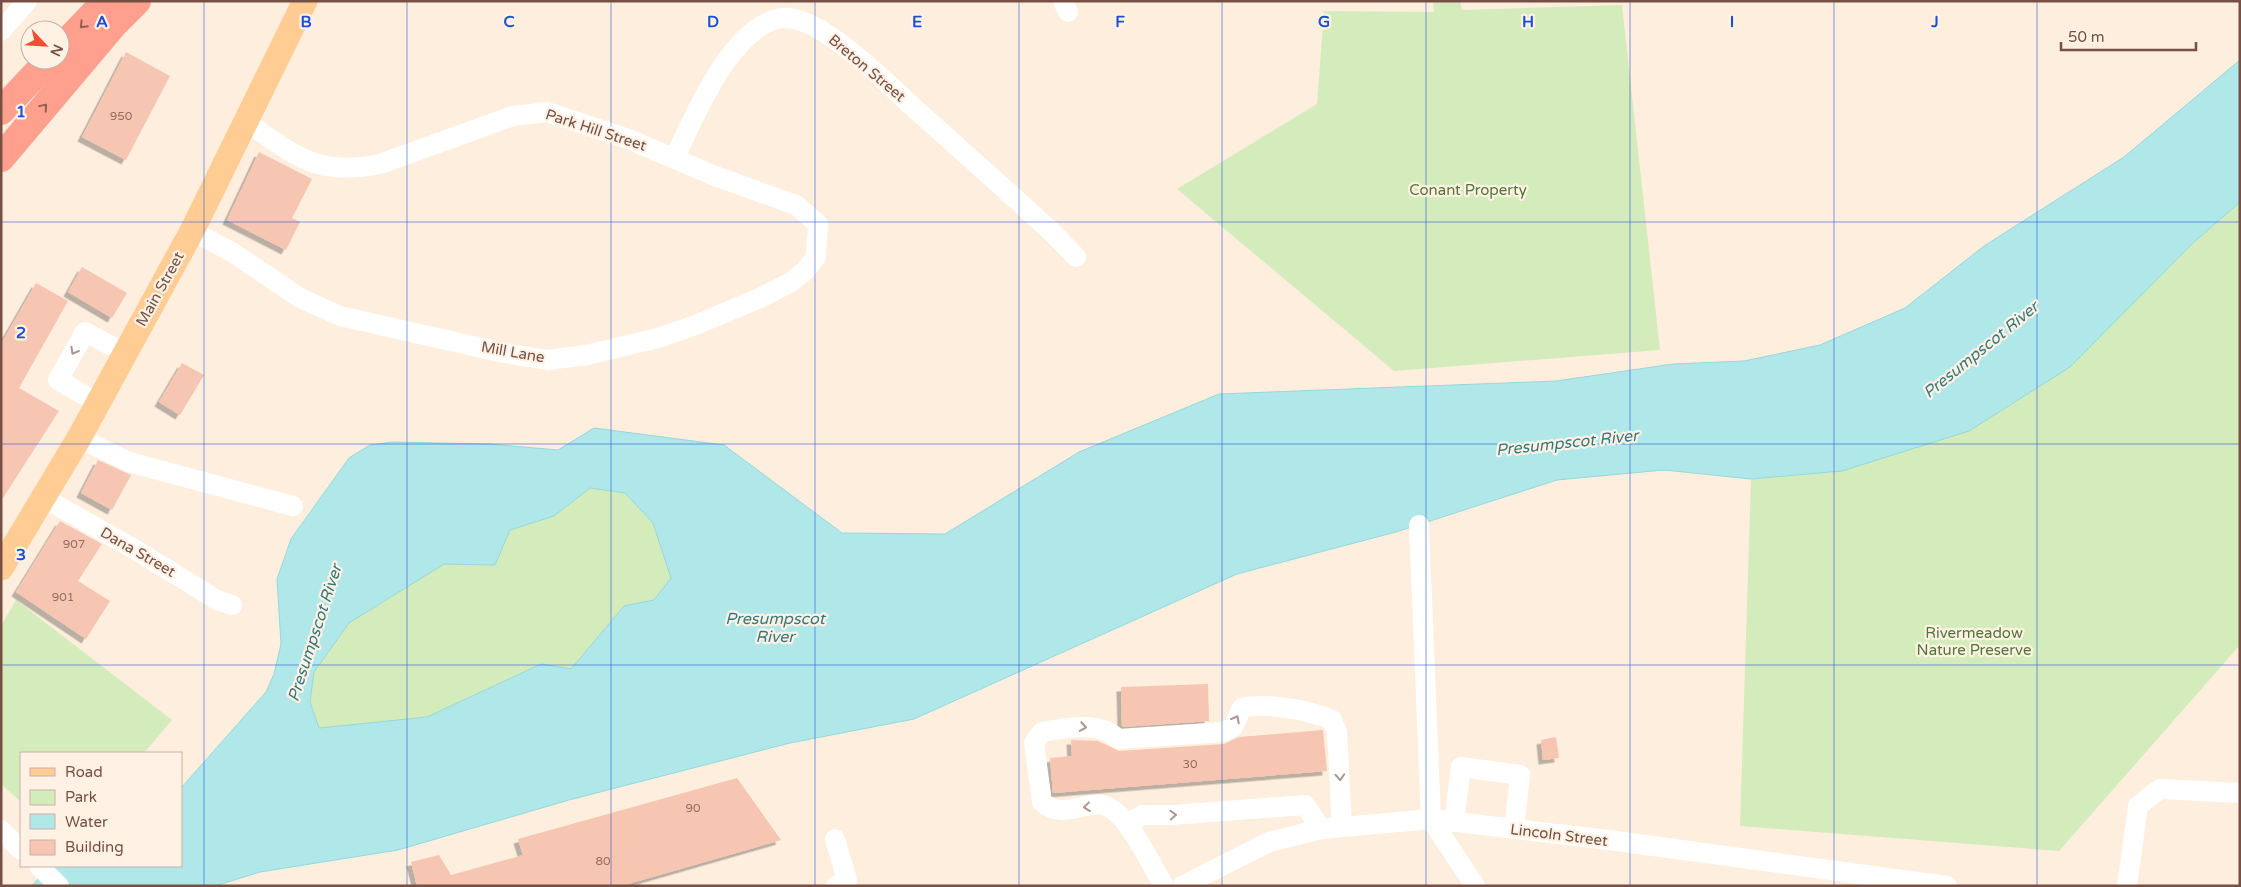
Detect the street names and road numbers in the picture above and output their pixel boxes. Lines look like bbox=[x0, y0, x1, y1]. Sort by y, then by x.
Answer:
street label: Breton Street bbox=[825, 31, 909, 106]
street label: Park Hill Street bbox=[543, 105, 649, 155]
street label: Main Street bbox=[132, 248, 188, 329]
street label: Mill Lane bbox=[480, 338, 546, 366]
street label: Dana Street bbox=[97, 523, 179, 581]
street label: Lincoln Street bbox=[1509, 820, 1609, 850]

